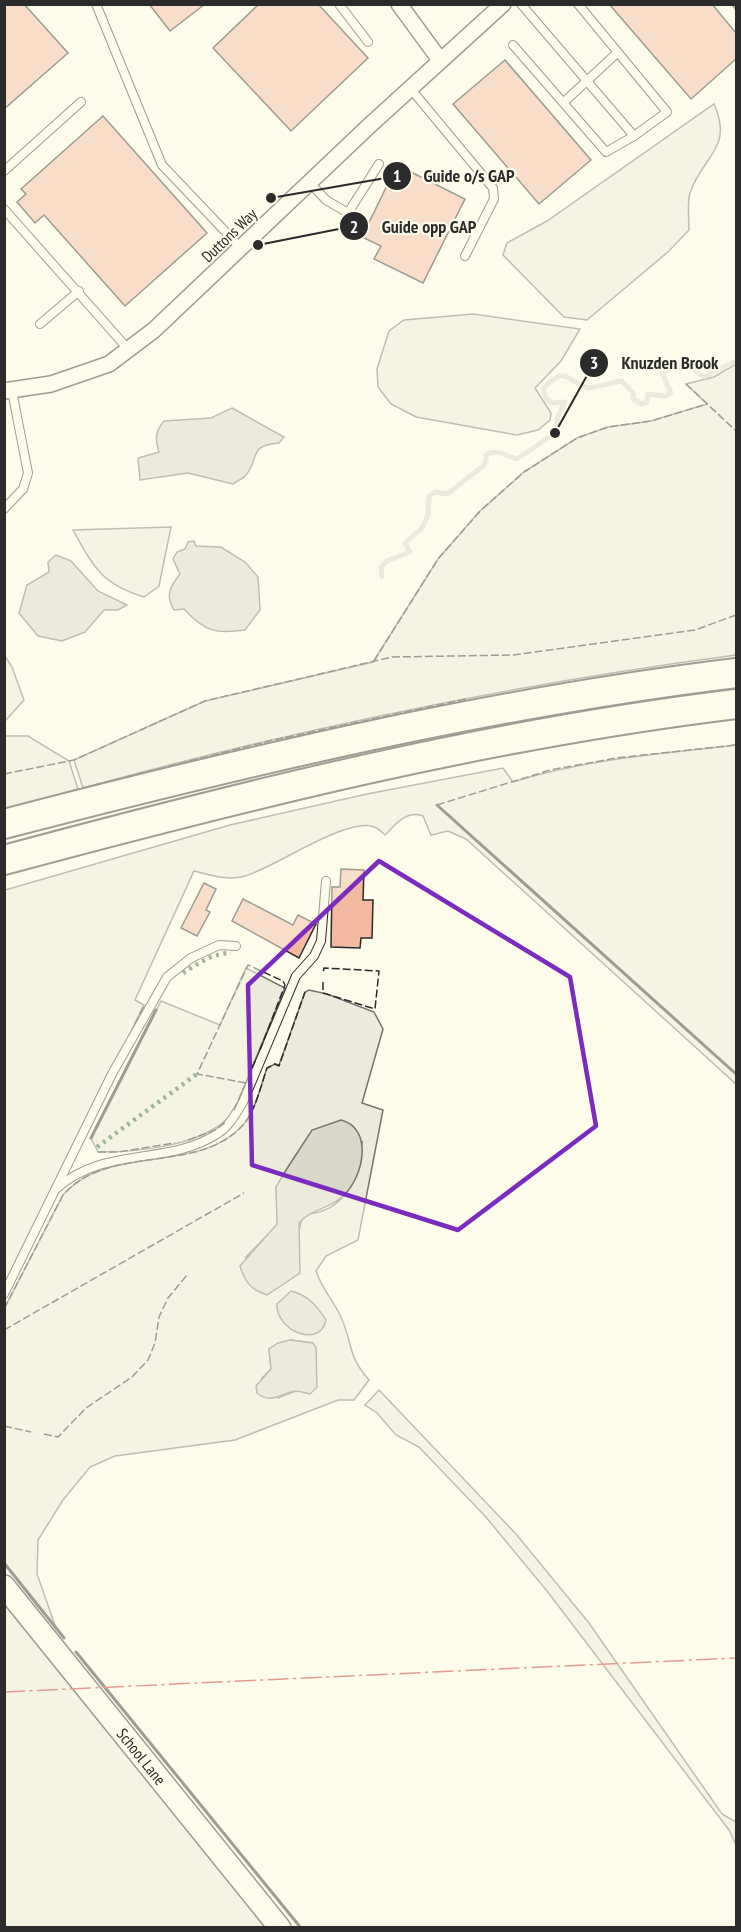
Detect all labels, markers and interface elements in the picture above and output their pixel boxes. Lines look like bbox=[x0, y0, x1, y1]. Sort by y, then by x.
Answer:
callout: Guide o/s GAP bbox=[382, 158, 527, 194]
text: 1 bbox=[393, 164, 401, 187]
text: Guide o/s GAP bbox=[423, 164, 515, 187]
street label: Duttons Way bbox=[197, 204, 261, 266]
callout: Guide opp GAP bbox=[339, 208, 488, 244]
text: 2 bbox=[350, 215, 358, 238]
text: Guide opp GAP bbox=[382, 215, 477, 238]
callout: Knuzden Brook bbox=[579, 345, 730, 381]
text: 3 bbox=[590, 351, 598, 374]
text: Knuzden Brook bbox=[621, 351, 719, 374]
street label: School Lane bbox=[113, 1724, 170, 1789]

